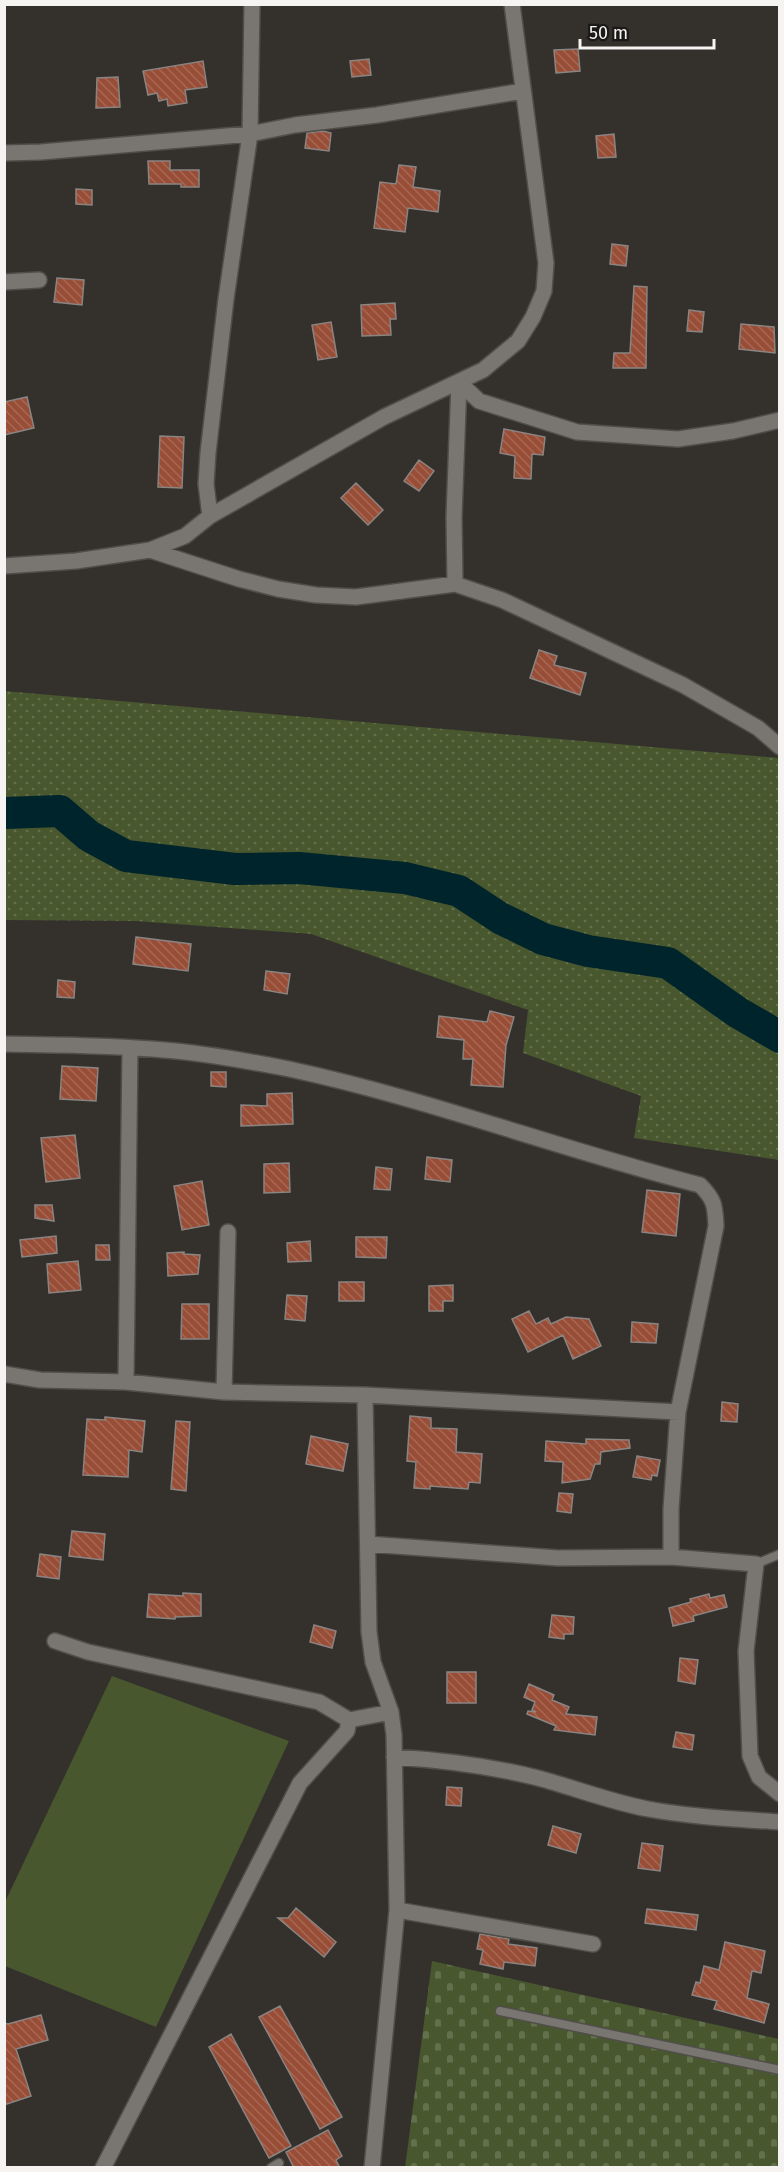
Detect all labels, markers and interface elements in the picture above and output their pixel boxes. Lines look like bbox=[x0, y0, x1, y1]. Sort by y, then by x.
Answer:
scale bar bbox=[580, 12, 714, 50]
text: 50 m bbox=[589, 22, 628, 44]

